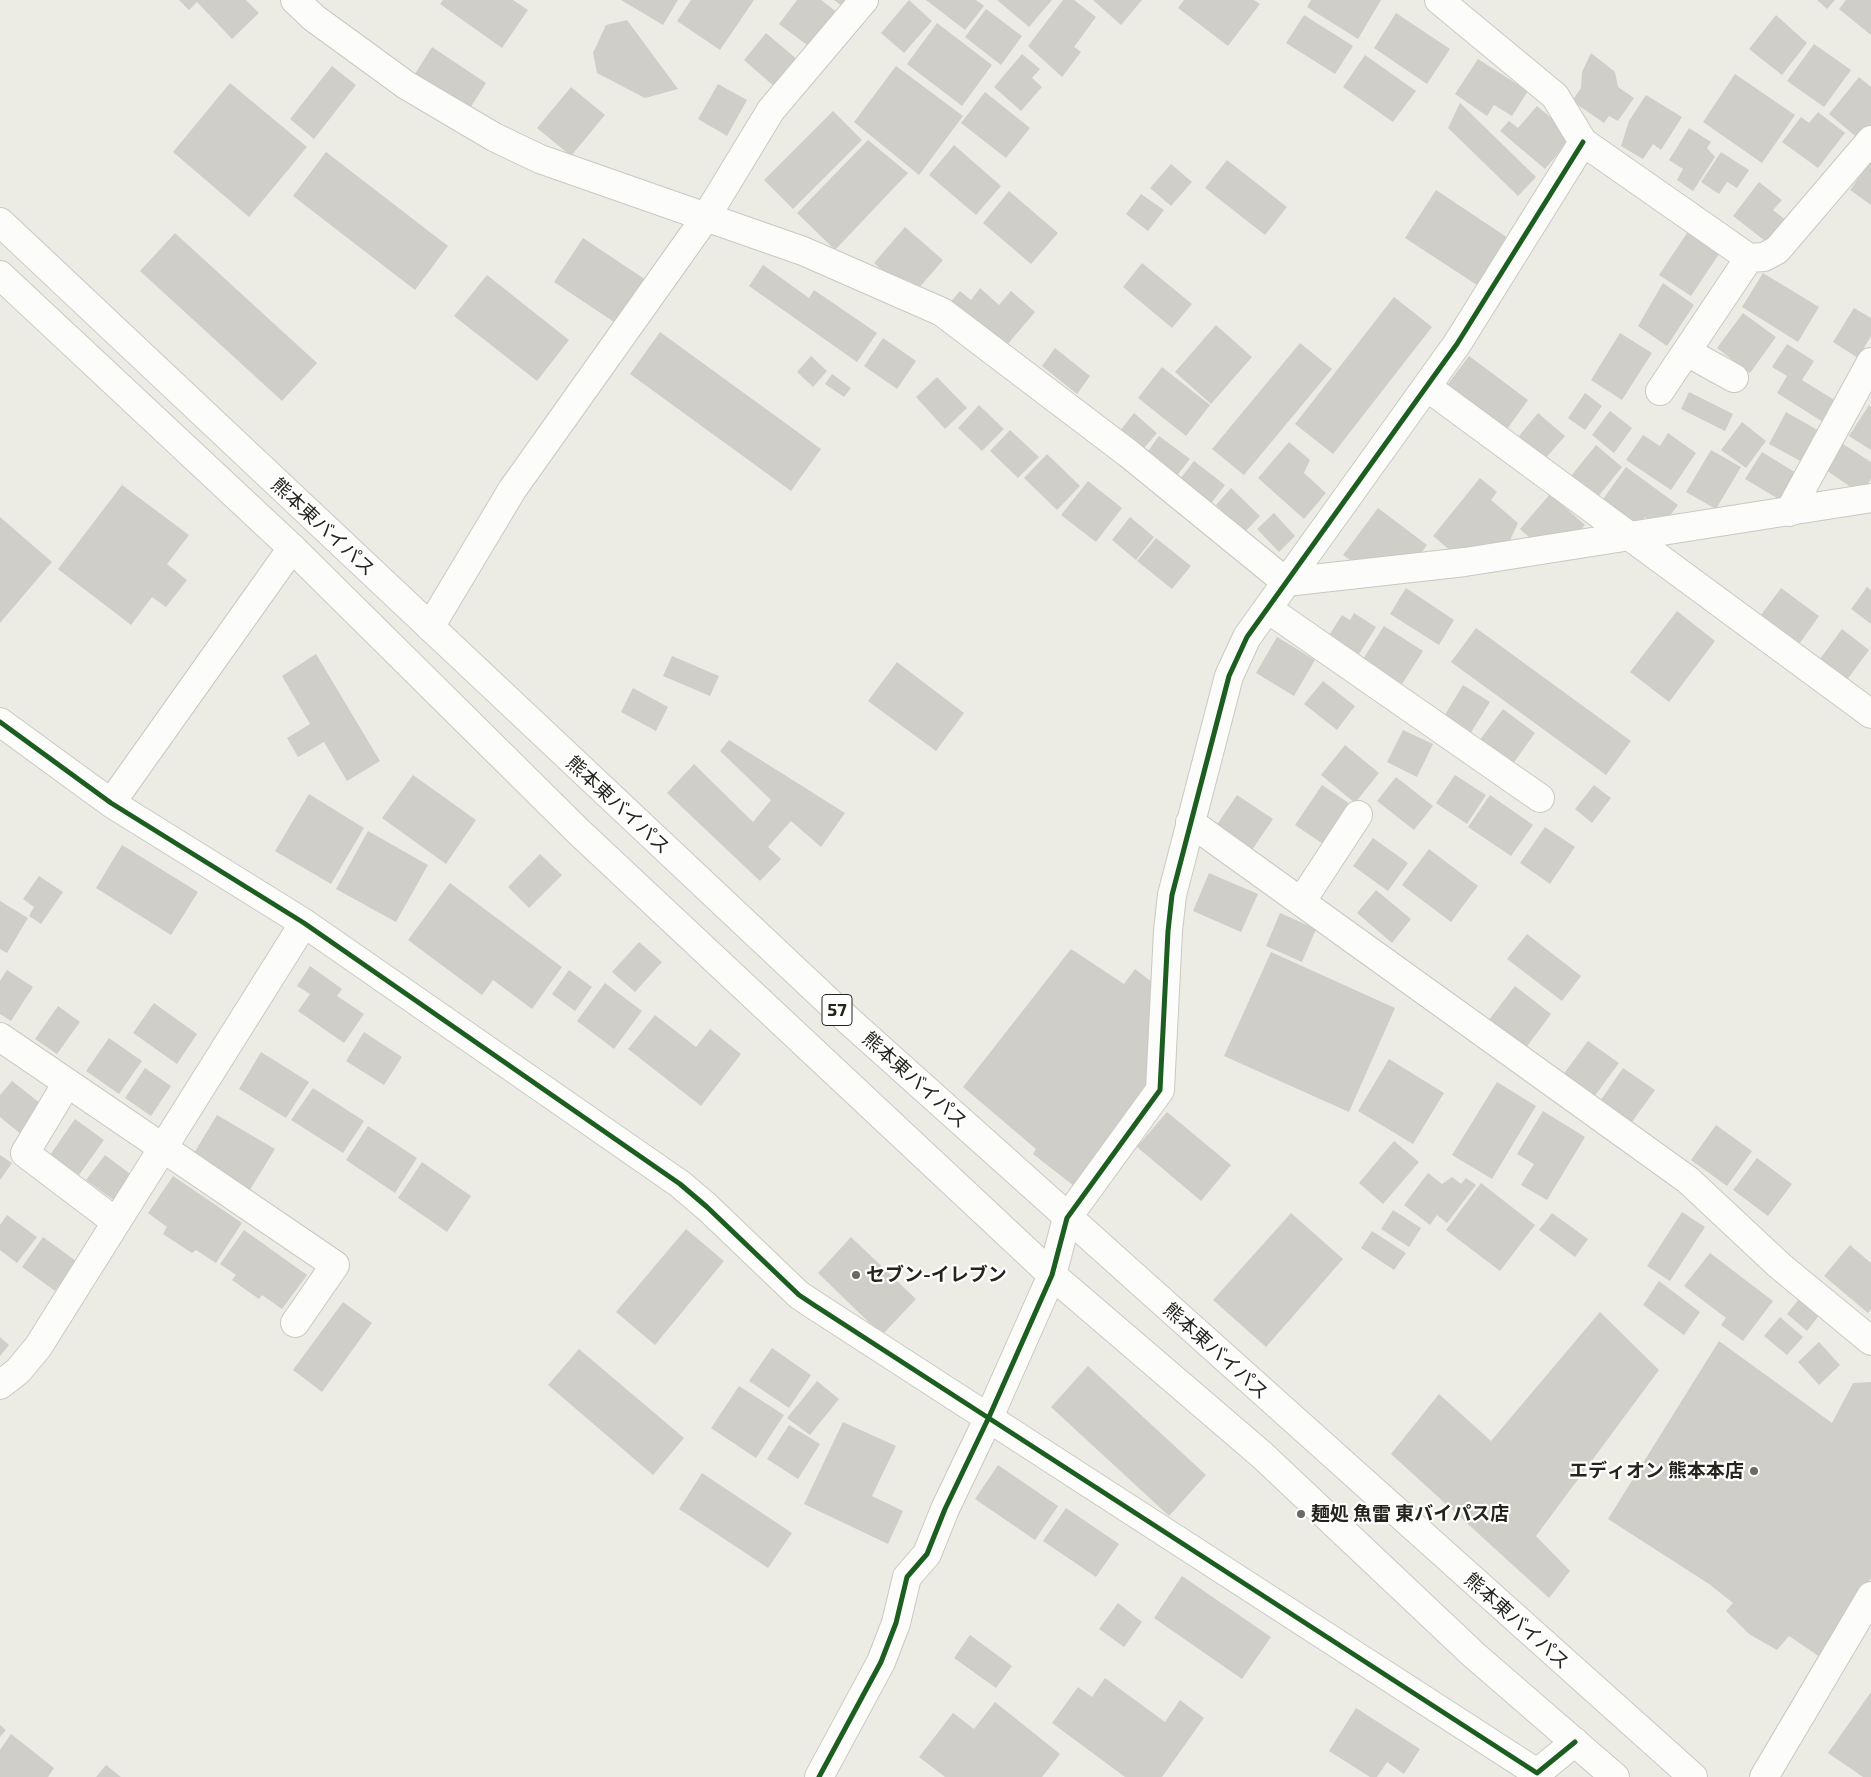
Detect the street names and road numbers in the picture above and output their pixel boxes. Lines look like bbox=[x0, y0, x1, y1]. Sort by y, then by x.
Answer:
street label: 熊本東バイパス bbox=[267, 473, 379, 581]
street label: 熊本東バイパス bbox=[562, 751, 674, 859]
road number: 57 bbox=[822, 994, 852, 1026]
street label: 熊本東バイパス bbox=[858, 1027, 972, 1133]
street label: 熊本東バイパス bbox=[1159, 1298, 1273, 1404]
street label: 熊本東バイパス bbox=[1460, 1568, 1574, 1674]

